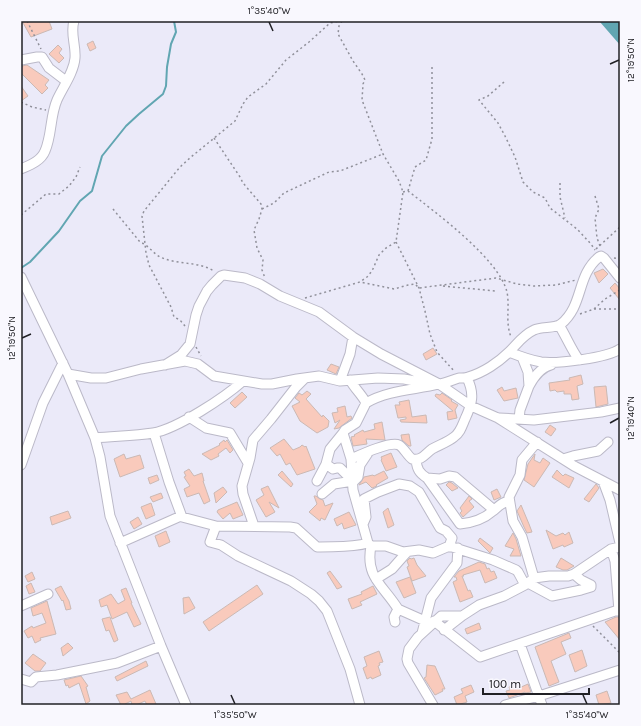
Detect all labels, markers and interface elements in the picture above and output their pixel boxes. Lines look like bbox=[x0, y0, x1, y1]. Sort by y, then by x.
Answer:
text: 1°35'40"W bbox=[247, 5, 291, 17]
text: 12°19'50"N bbox=[625, 38, 637, 82]
text: 12°19'50"N bbox=[6, 316, 18, 360]
text: 12°19'40"N bbox=[625, 396, 637, 440]
scale bar bbox=[483, 670, 589, 696]
text: 100 m bbox=[489, 677, 521, 691]
text: 1°35'50"W bbox=[213, 709, 257, 721]
text: 1°35'40"W bbox=[565, 709, 609, 721]

